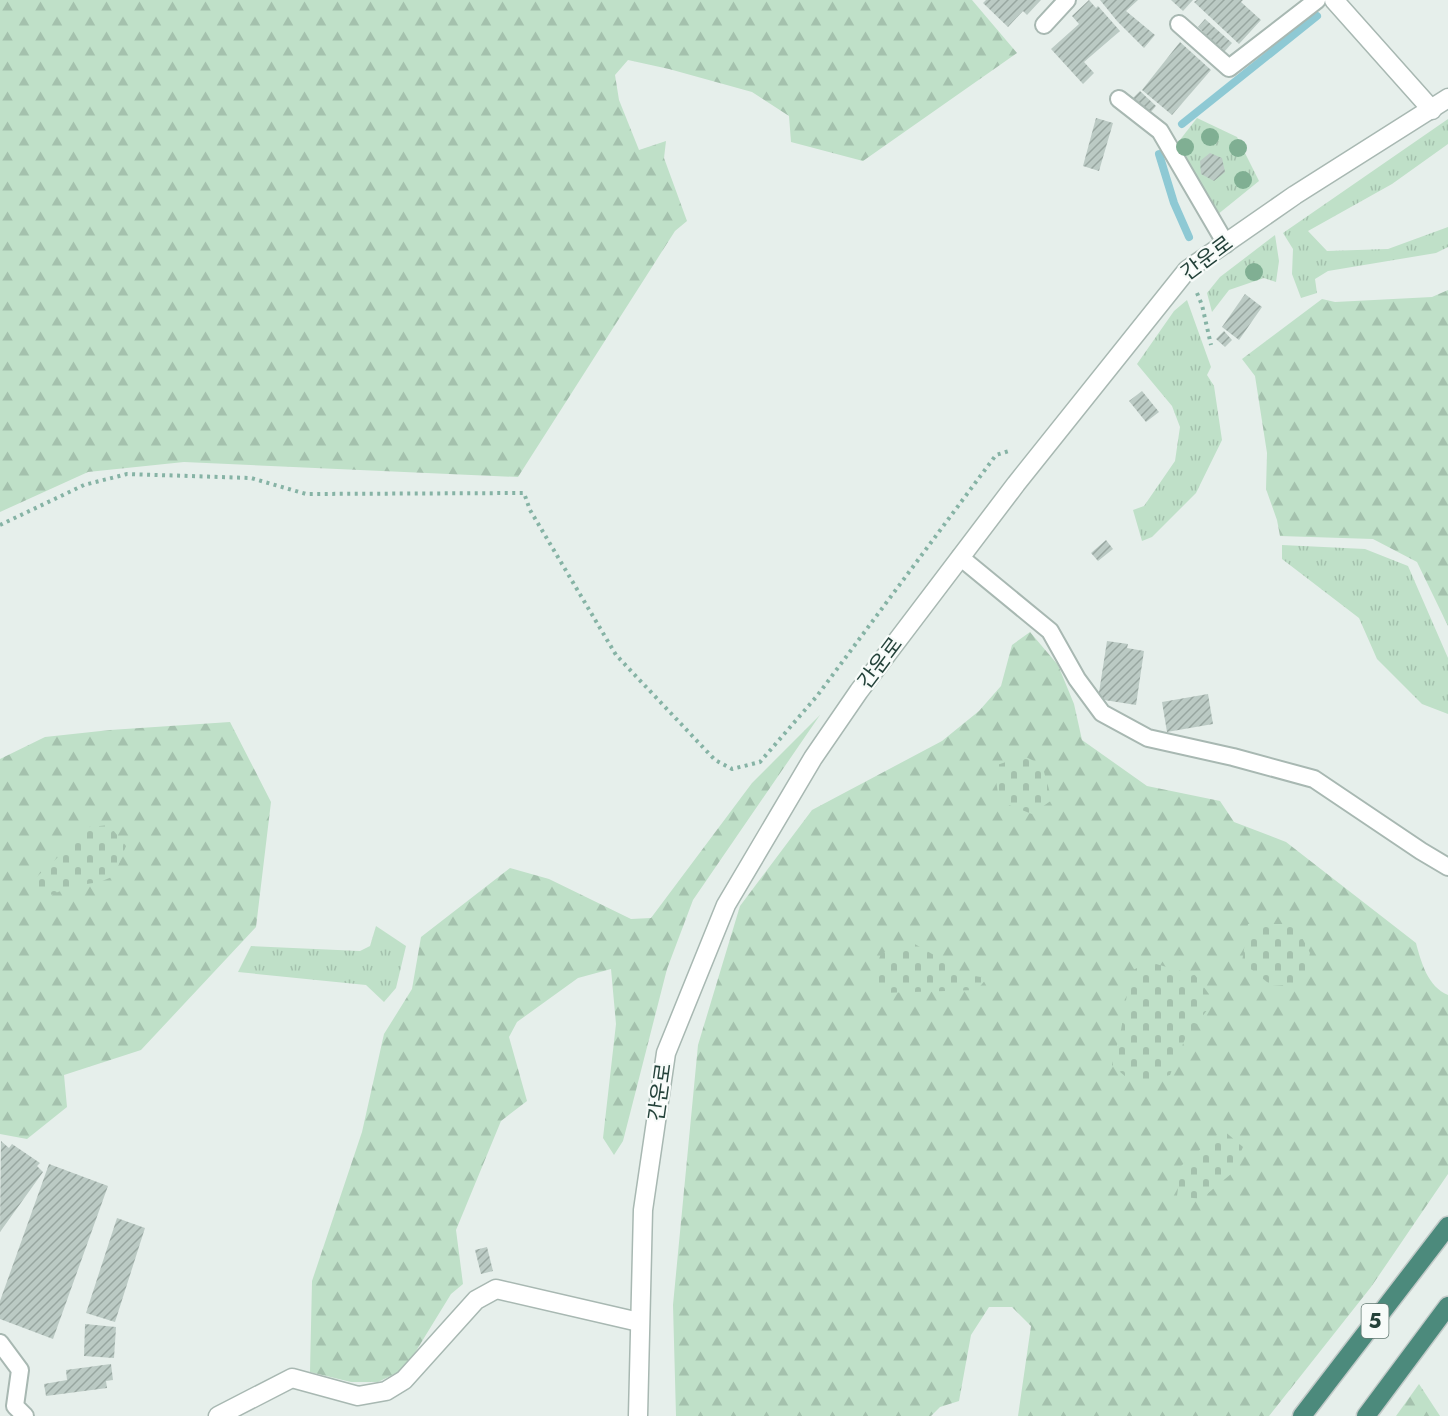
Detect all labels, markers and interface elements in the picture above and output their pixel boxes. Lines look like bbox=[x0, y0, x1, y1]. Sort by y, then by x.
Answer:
street label: 간운로 bbox=[1175, 229, 1239, 287]
street label: 간운로 bbox=[851, 631, 909, 695]
street label: 간운로 bbox=[641, 1061, 679, 1123]
road number: 5 bbox=[1362, 1304, 1388, 1338]

